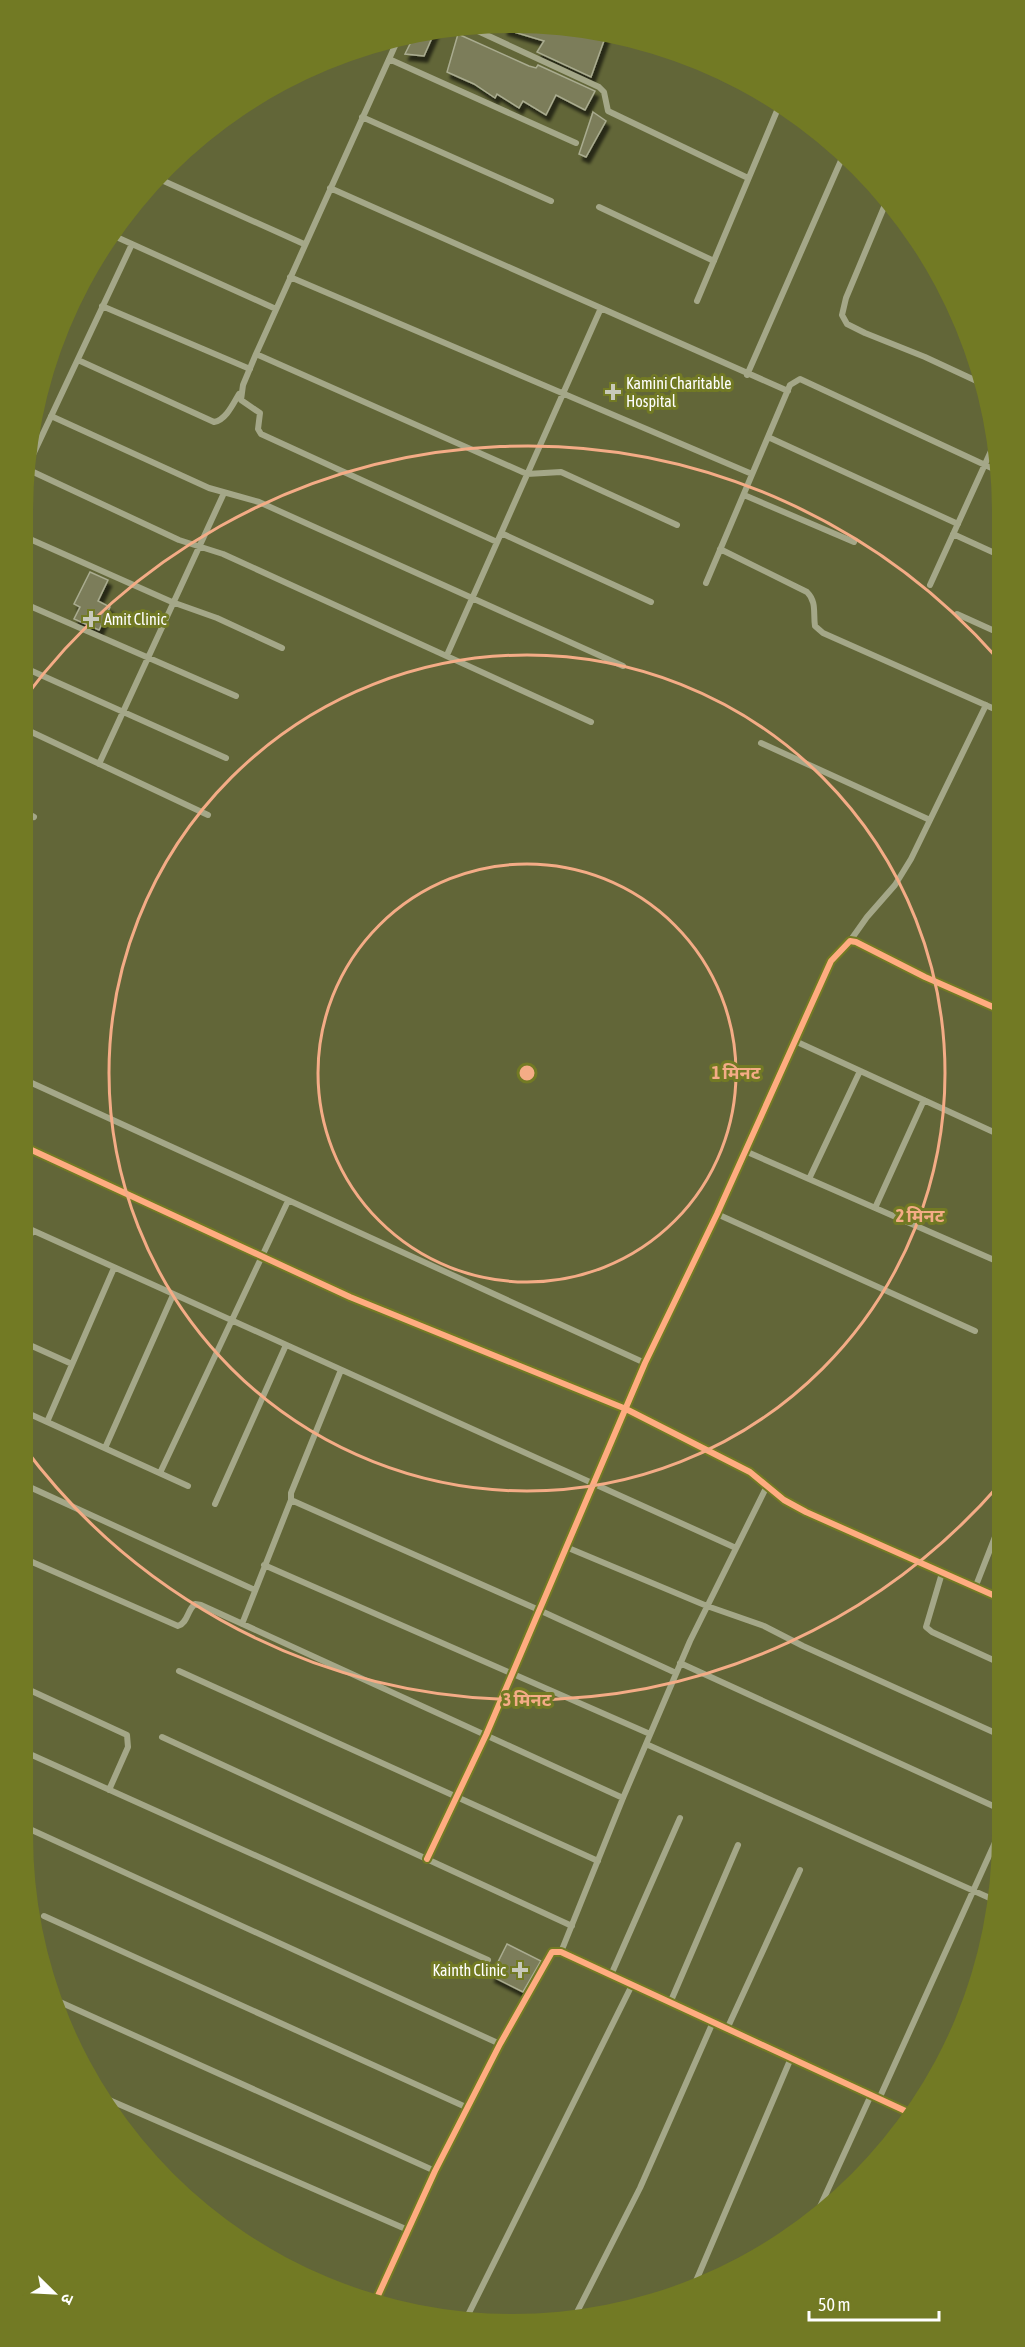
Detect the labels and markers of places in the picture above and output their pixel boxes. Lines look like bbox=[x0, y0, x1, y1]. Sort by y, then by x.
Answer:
place label: Kamini Charitable Hospital bbox=[626, 374, 732, 411]
marker: Kamini Charitable Hospital bbox=[604, 383, 622, 401]
marker: Amit Clinic bbox=[82, 610, 100, 628]
place label: Amit Clinic bbox=[104, 610, 166, 628]
centre of rings bbox=[517, 1063, 537, 1083]
place label: Kainth Clinic bbox=[433, 1961, 506, 1979]
marker: Kainth Clinic bbox=[511, 1961, 529, 1979]

